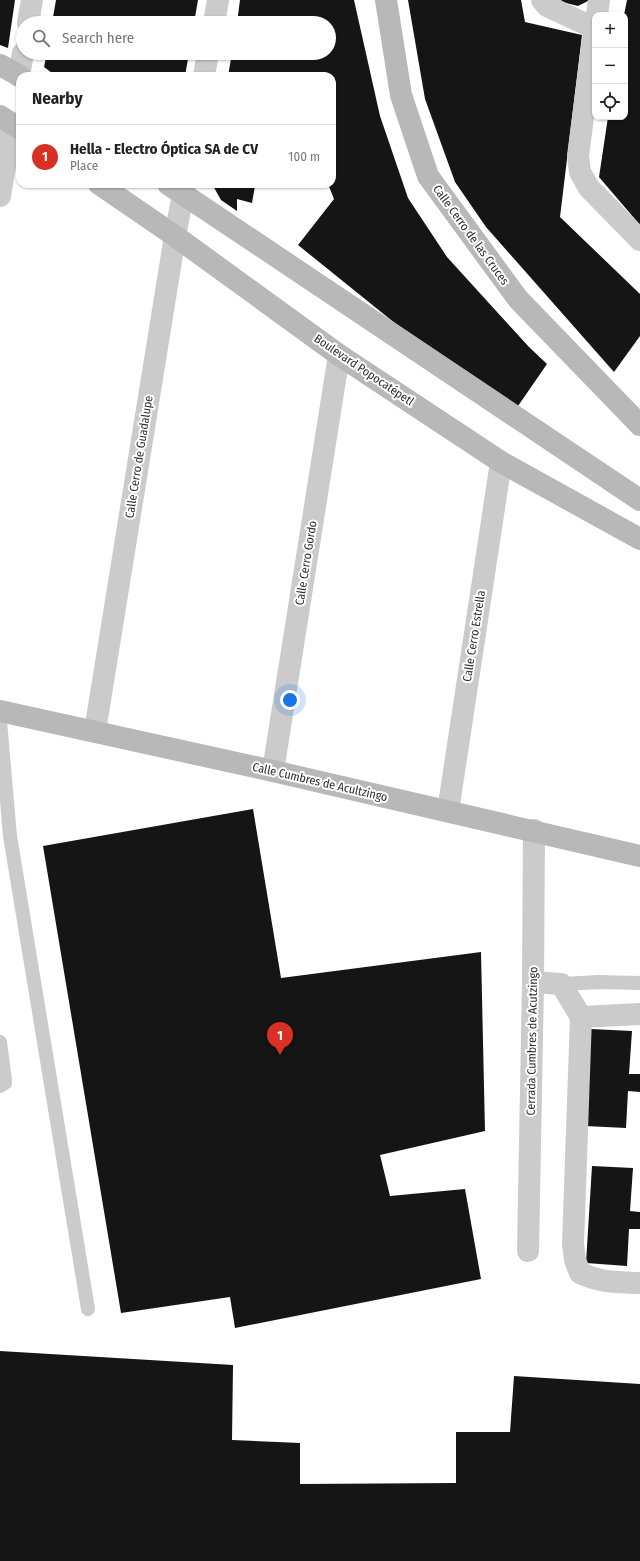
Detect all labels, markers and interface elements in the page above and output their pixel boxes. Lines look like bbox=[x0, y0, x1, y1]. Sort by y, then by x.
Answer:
map controls bbox=[592, 12, 628, 120]
button: + bbox=[592, 12, 628, 48]
search box bbox=[16, 16, 336, 60]
icon: search bbox=[30, 27, 52, 49]
text: Search here bbox=[62, 29, 134, 47]
button: − bbox=[592, 48, 628, 84]
button: locate bbox=[592, 84, 628, 120]
text: Nearby bbox=[32, 88, 83, 109]
text: Hella - Electro Óptica SA de CV bbox=[70, 140, 258, 158]
text: 1 bbox=[42, 149, 48, 164]
text: 100 m bbox=[288, 149, 320, 164]
text: Place bbox=[70, 158, 98, 173]
street label: Calle Cerro de las Cruces bbox=[430, 182, 512, 288]
street label: Boulevard Popocatépetl bbox=[312, 331, 416, 409]
street label: Calle Cerro de Guadalupe bbox=[122, 395, 156, 519]
street label: Calle Cerro Gordo bbox=[292, 520, 320, 606]
street label: Calle Cerro Estrella bbox=[460, 589, 488, 683]
your location bbox=[280, 690, 300, 710]
street label: Calle Cumbres de Acultzingo bbox=[251, 760, 389, 804]
street label: Cerrada Cumbres de Acutzingo bbox=[524, 966, 540, 1116]
pin: 1 bbox=[267, 1022, 293, 1055]

